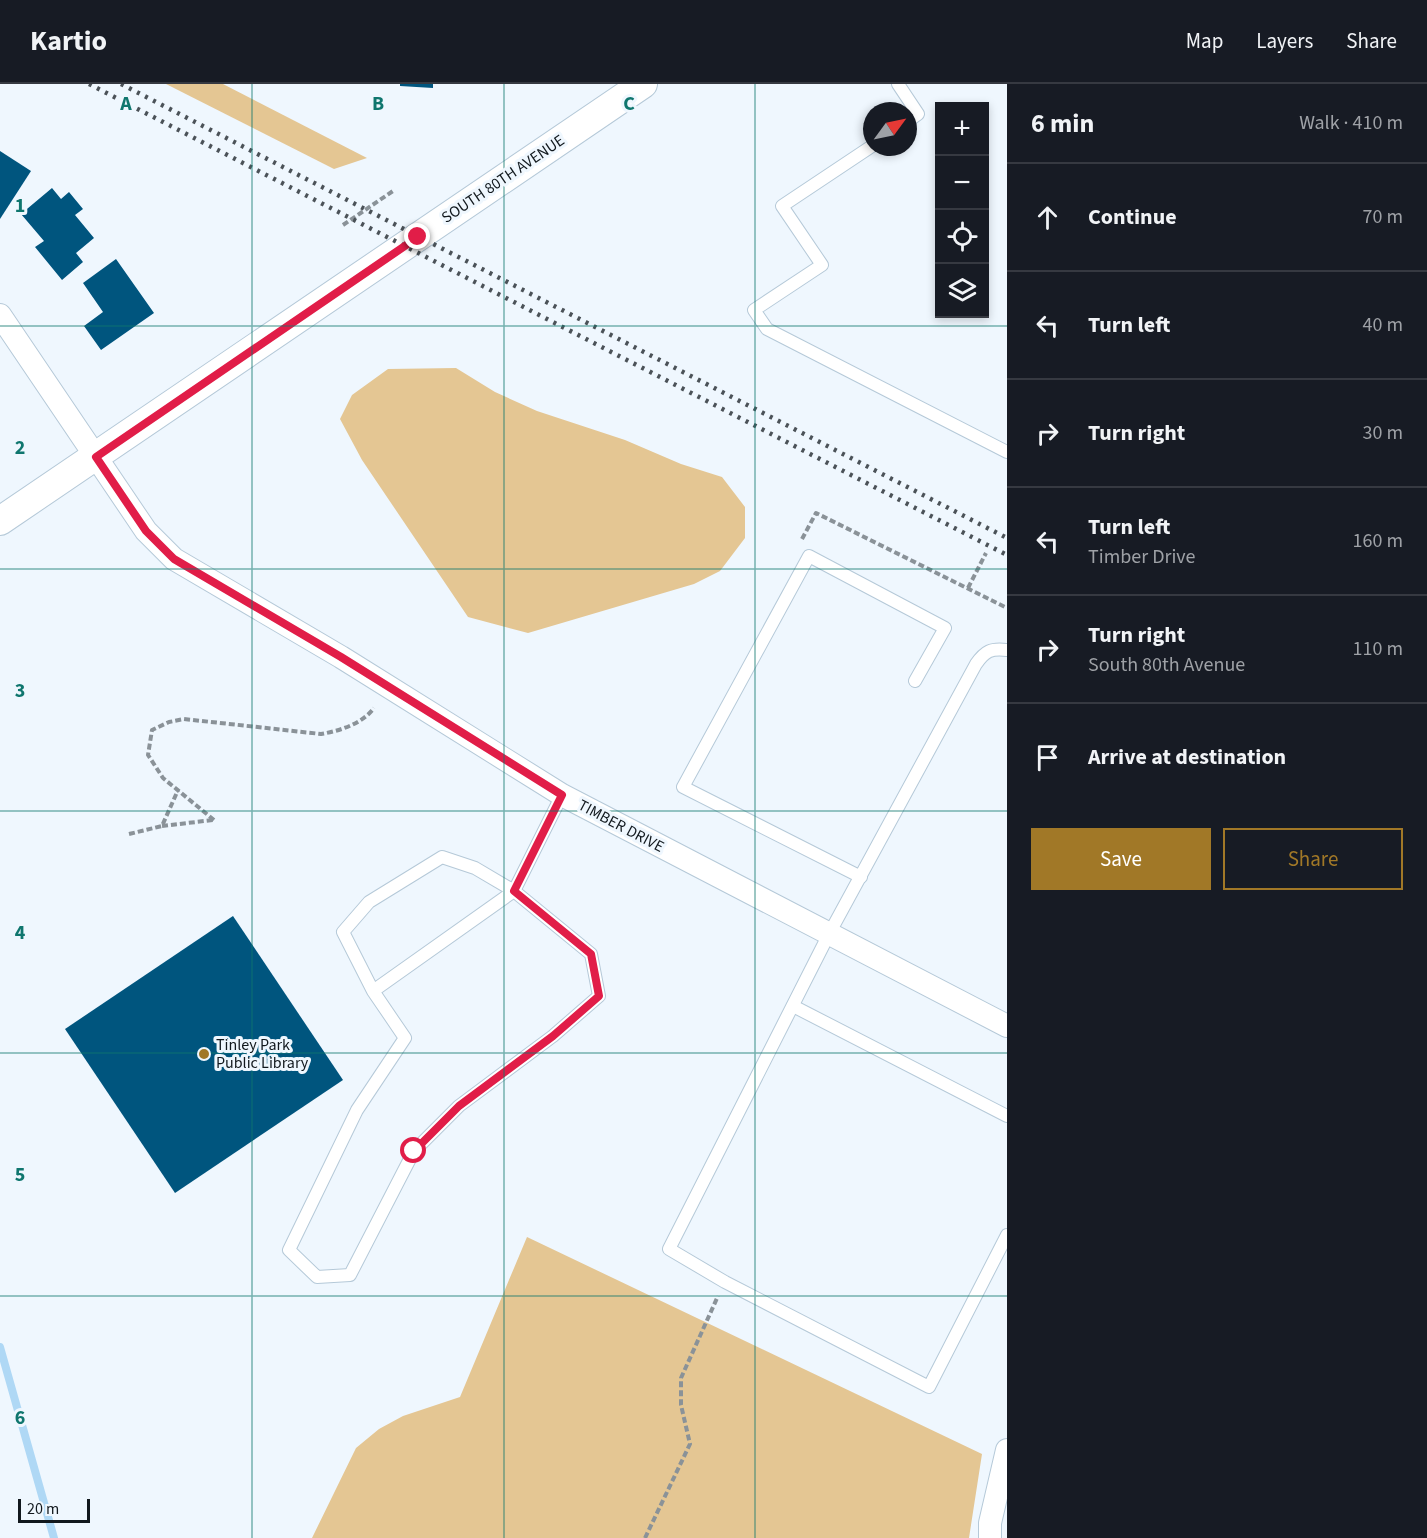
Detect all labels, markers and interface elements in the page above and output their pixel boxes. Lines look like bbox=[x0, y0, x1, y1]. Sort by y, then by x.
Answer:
text: Kartio bbox=[30, 21, 107, 61]
text: Map bbox=[1186, 26, 1223, 56]
text: Layers bbox=[1256, 26, 1313, 56]
text: Share bbox=[1346, 26, 1397, 56]
text: A bbox=[119, 90, 132, 118]
text: B bbox=[372, 90, 384, 118]
text: C bbox=[623, 90, 635, 118]
north arrow bbox=[863, 102, 917, 156]
map controls bbox=[935, 102, 989, 318]
button: + bbox=[935, 102, 989, 156]
text: 6 min bbox=[1031, 105, 1094, 142]
text: Walk · 410 m bbox=[1299, 109, 1403, 137]
street label: SOUTH 80TH AVENUE bbox=[437, 130, 569, 228]
button: − bbox=[935, 156, 989, 210]
text: 1 bbox=[15, 192, 25, 220]
icon: ahead bbox=[1031, 201, 1064, 234]
text: Continue bbox=[1088, 201, 1177, 233]
text: 70 m bbox=[1363, 203, 1403, 231]
button: locate bbox=[935, 210, 989, 264]
route end bbox=[404, 223, 430, 249]
button: layers bbox=[935, 264, 989, 318]
icon: left bbox=[1031, 309, 1064, 342]
text: Turn left bbox=[1088, 309, 1170, 341]
text: 40 m bbox=[1363, 311, 1403, 339]
icon: right bbox=[1031, 417, 1064, 450]
text: Turn right bbox=[1088, 417, 1185, 449]
text: 30 m bbox=[1363, 419, 1403, 447]
text: 2 bbox=[15, 434, 25, 462]
text: Turn left bbox=[1088, 511, 1170, 543]
icon: left bbox=[1031, 525, 1064, 558]
text: 160 m bbox=[1353, 527, 1403, 555]
text: Timber Drive bbox=[1088, 543, 1196, 571]
text: Turn right bbox=[1088, 619, 1185, 651]
icon: right bbox=[1031, 633, 1064, 666]
text: 110 m bbox=[1353, 635, 1403, 663]
text: South 80th Avenue bbox=[1088, 651, 1245, 679]
text: 3 bbox=[15, 677, 25, 705]
icon: arrive bbox=[1031, 741, 1064, 774]
text: Arrive at destination bbox=[1088, 741, 1286, 773]
street label: TIMBER DRIVE bbox=[574, 794, 668, 858]
button: Save bbox=[1031, 828, 1211, 890]
button: Share bbox=[1223, 828, 1403, 890]
text: 4 bbox=[15, 919, 26, 947]
place label: Tinley Park Public Library bbox=[216, 1034, 309, 1074]
marker: Tinley Park Public Library bbox=[197, 1047, 211, 1061]
route start bbox=[400, 1137, 426, 1163]
text: 5 bbox=[15, 1161, 25, 1189]
text: 6 bbox=[15, 1404, 25, 1432]
scale bar bbox=[18, 1496, 90, 1524]
text: 20 m bbox=[27, 1498, 59, 1520]

